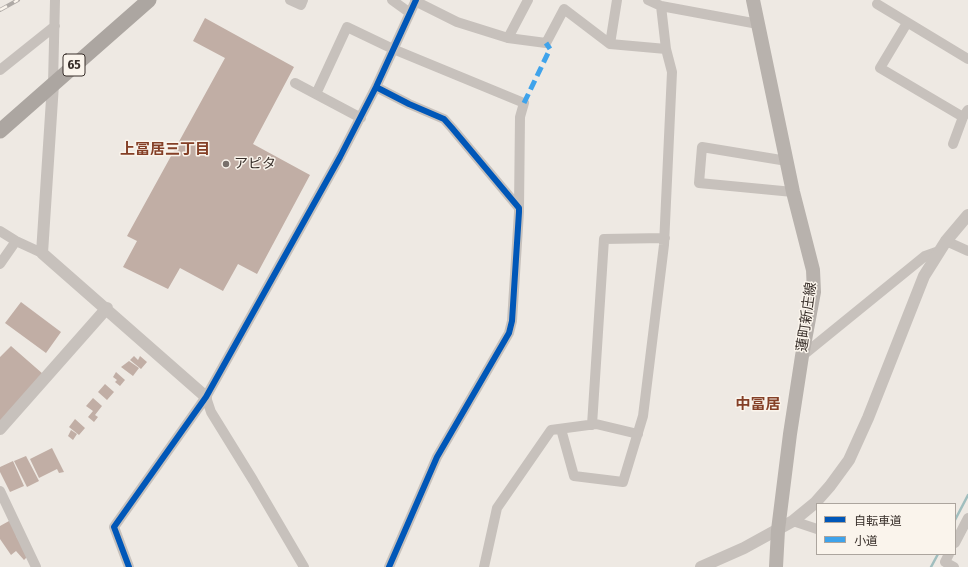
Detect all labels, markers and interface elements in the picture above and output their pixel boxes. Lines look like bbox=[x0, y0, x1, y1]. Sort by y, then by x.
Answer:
road number: 65 bbox=[63, 54, 85, 76]
district label: 上冨居三丁目 bbox=[120, 141, 210, 159]
place label: アピタ bbox=[234, 156, 276, 172]
marker: アピタ bbox=[221, 159, 231, 169]
street label: 蓮町新庄線 bbox=[794, 281, 820, 353]
district label: 中冨居 bbox=[736, 396, 780, 414]
legend bbox=[816, 503, 956, 555]
text: 自転車道 bbox=[854, 514, 902, 528]
text: 小道 bbox=[854, 534, 878, 548]

